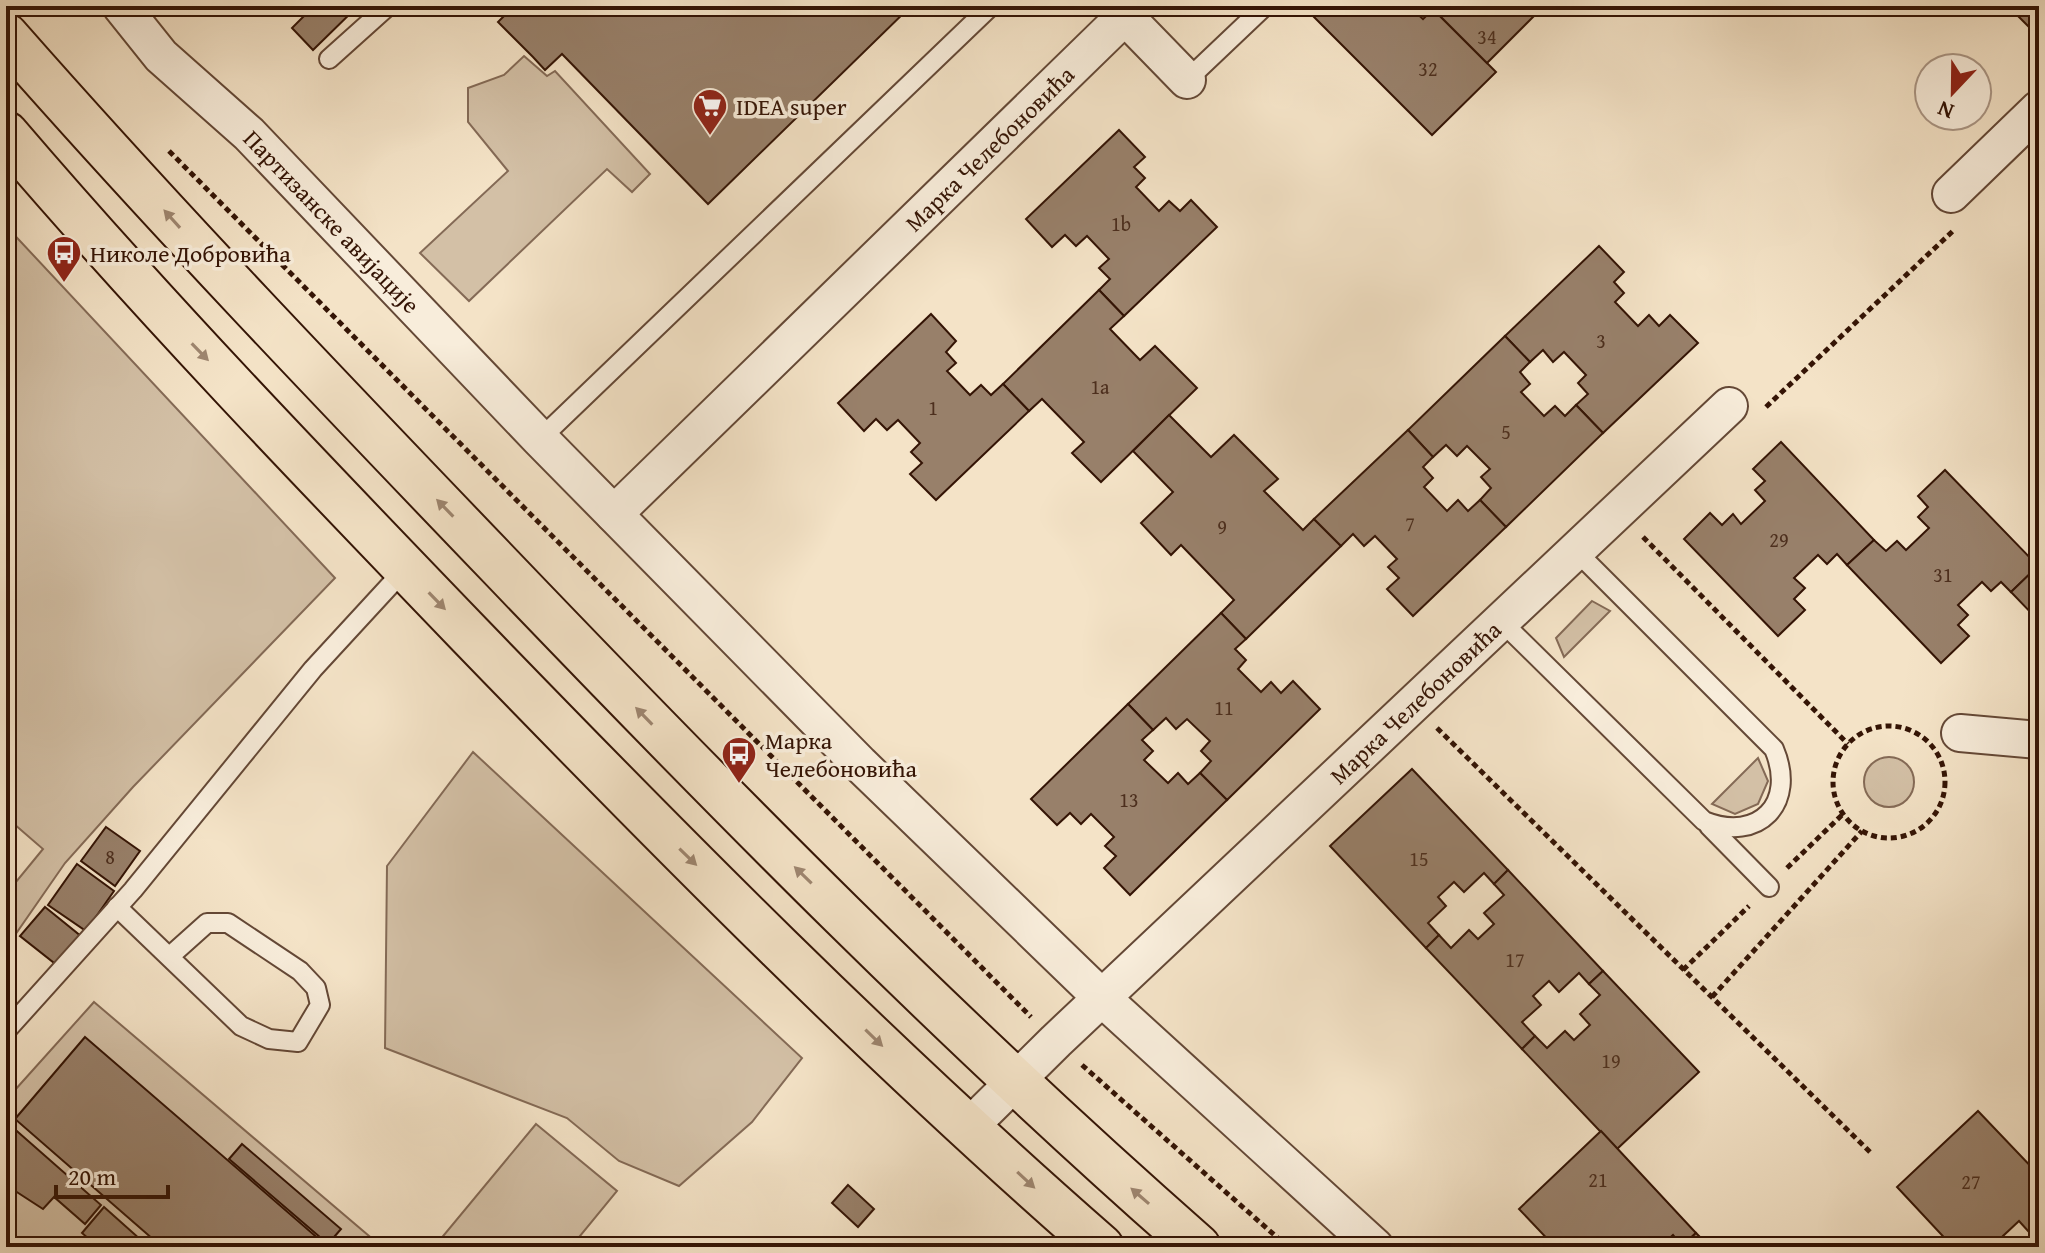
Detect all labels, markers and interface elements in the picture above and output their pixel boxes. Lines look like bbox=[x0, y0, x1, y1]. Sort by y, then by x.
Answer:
house number: 34 bbox=[1477, 22, 1497, 51]
north arrow bbox=[1913, 52, 1993, 132]
house number: 32 bbox=[1418, 54, 1438, 83]
street label: Марка Челебоновића bbox=[897, 57, 1082, 239]
supermarket icon: IDEA super bbox=[691, 87, 729, 137]
place label: IDEA super bbox=[736, 89, 847, 124]
text: N bbox=[1932, 93, 1958, 128]
street label: Партизанске авијације bbox=[236, 121, 428, 321]
house number: 1b bbox=[1111, 209, 1131, 238]
one-way arrow bbox=[164, 210, 182, 229]
bus stop icon: Николе Добровића bbox=[45, 234, 83, 284]
place label: Николе Добровића bbox=[90, 236, 291, 271]
house number: 3 bbox=[1596, 326, 1606, 355]
one-way arrow bbox=[190, 342, 209, 361]
house number: 1a bbox=[1090, 372, 1110, 401]
house number: 1 bbox=[928, 393, 938, 422]
house number: 5 bbox=[1501, 417, 1511, 446]
one-way arrow bbox=[436, 499, 454, 518]
house number: 7 bbox=[1405, 509, 1415, 538]
house number: 9 bbox=[1217, 512, 1227, 541]
house number: 29 bbox=[1769, 525, 1789, 554]
house number: 31 bbox=[1933, 560, 1953, 589]
one-way arrow bbox=[428, 591, 446, 610]
street label: Марка Челебоновића bbox=[1321, 612, 1509, 792]
house number: 11 bbox=[1214, 693, 1234, 722]
one-way arrow bbox=[635, 707, 654, 726]
place label: Марка Челебоновића bbox=[765, 723, 918, 786]
bus stop icon: Марка Челебоновића bbox=[720, 735, 758, 785]
house number: 13 bbox=[1119, 785, 1139, 814]
house number: 8 bbox=[105, 842, 115, 871]
house number: 15 bbox=[1409, 844, 1429, 873]
one-way arrow bbox=[678, 847, 697, 865]
one-way arrow bbox=[794, 866, 813, 885]
house number: 17 bbox=[1505, 945, 1525, 974]
one-way arrow bbox=[864, 1028, 883, 1047]
house number: 19 bbox=[1601, 1046, 1621, 1075]
scale bar bbox=[56, 1149, 168, 1199]
text: 20 m bbox=[68, 1159, 116, 1194]
house number: 21 bbox=[1588, 1165, 1608, 1194]
house number: 27 bbox=[1961, 1167, 1981, 1196]
one-way arrow bbox=[1017, 1171, 1036, 1189]
one-way arrow bbox=[1130, 1187, 1149, 1205]

